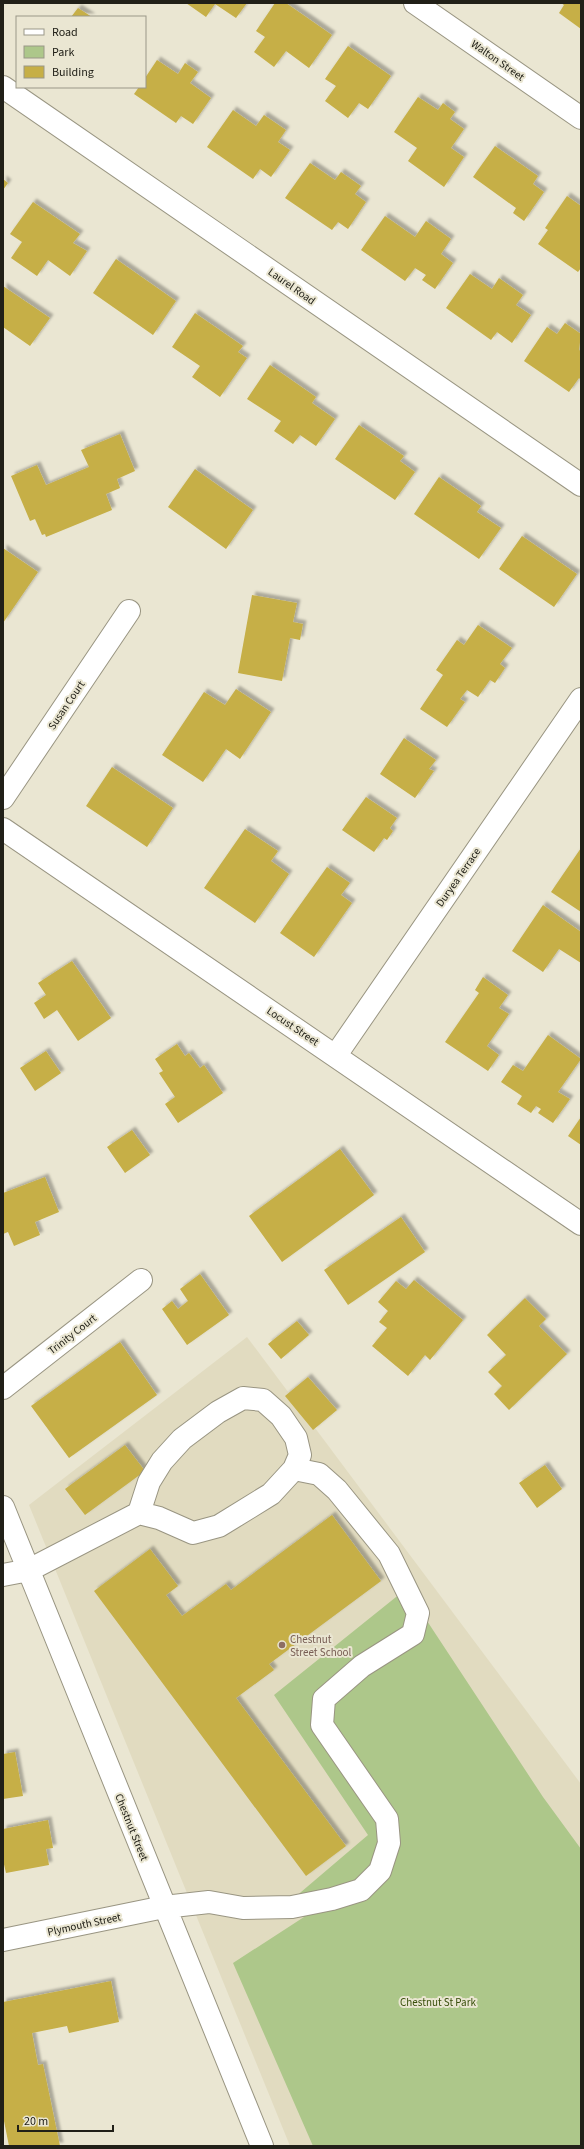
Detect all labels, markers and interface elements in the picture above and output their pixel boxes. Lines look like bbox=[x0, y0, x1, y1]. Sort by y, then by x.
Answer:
legend bbox=[16, 16, 146, 88]
text: Road bbox=[52, 24, 78, 41]
street label: Walton Street bbox=[468, 36, 528, 85]
text: Park bbox=[52, 44, 74, 61]
text: Building bbox=[52, 64, 94, 81]
street label: Laurel Road bbox=[265, 265, 318, 308]
street label: Susan Court bbox=[45, 678, 88, 733]
street label: Duryea Terrace bbox=[433, 844, 485, 910]
street label: Locust Street bbox=[264, 1003, 322, 1050]
street label: Trinity Court bbox=[45, 1311, 100, 1358]
place label: Chestnut Street School bbox=[290, 1632, 352, 1660]
marker: Chestnut Street School bbox=[277, 1640, 287, 1650]
street label: Chestnut Street bbox=[111, 1791, 152, 1863]
street label: Plymouth Street bbox=[46, 1909, 122, 1940]
park label: Chestnut St Park bbox=[400, 1995, 476, 2010]
scale bar bbox=[18, 2107, 113, 2133]
text: 20 m bbox=[24, 2113, 48, 2130]

